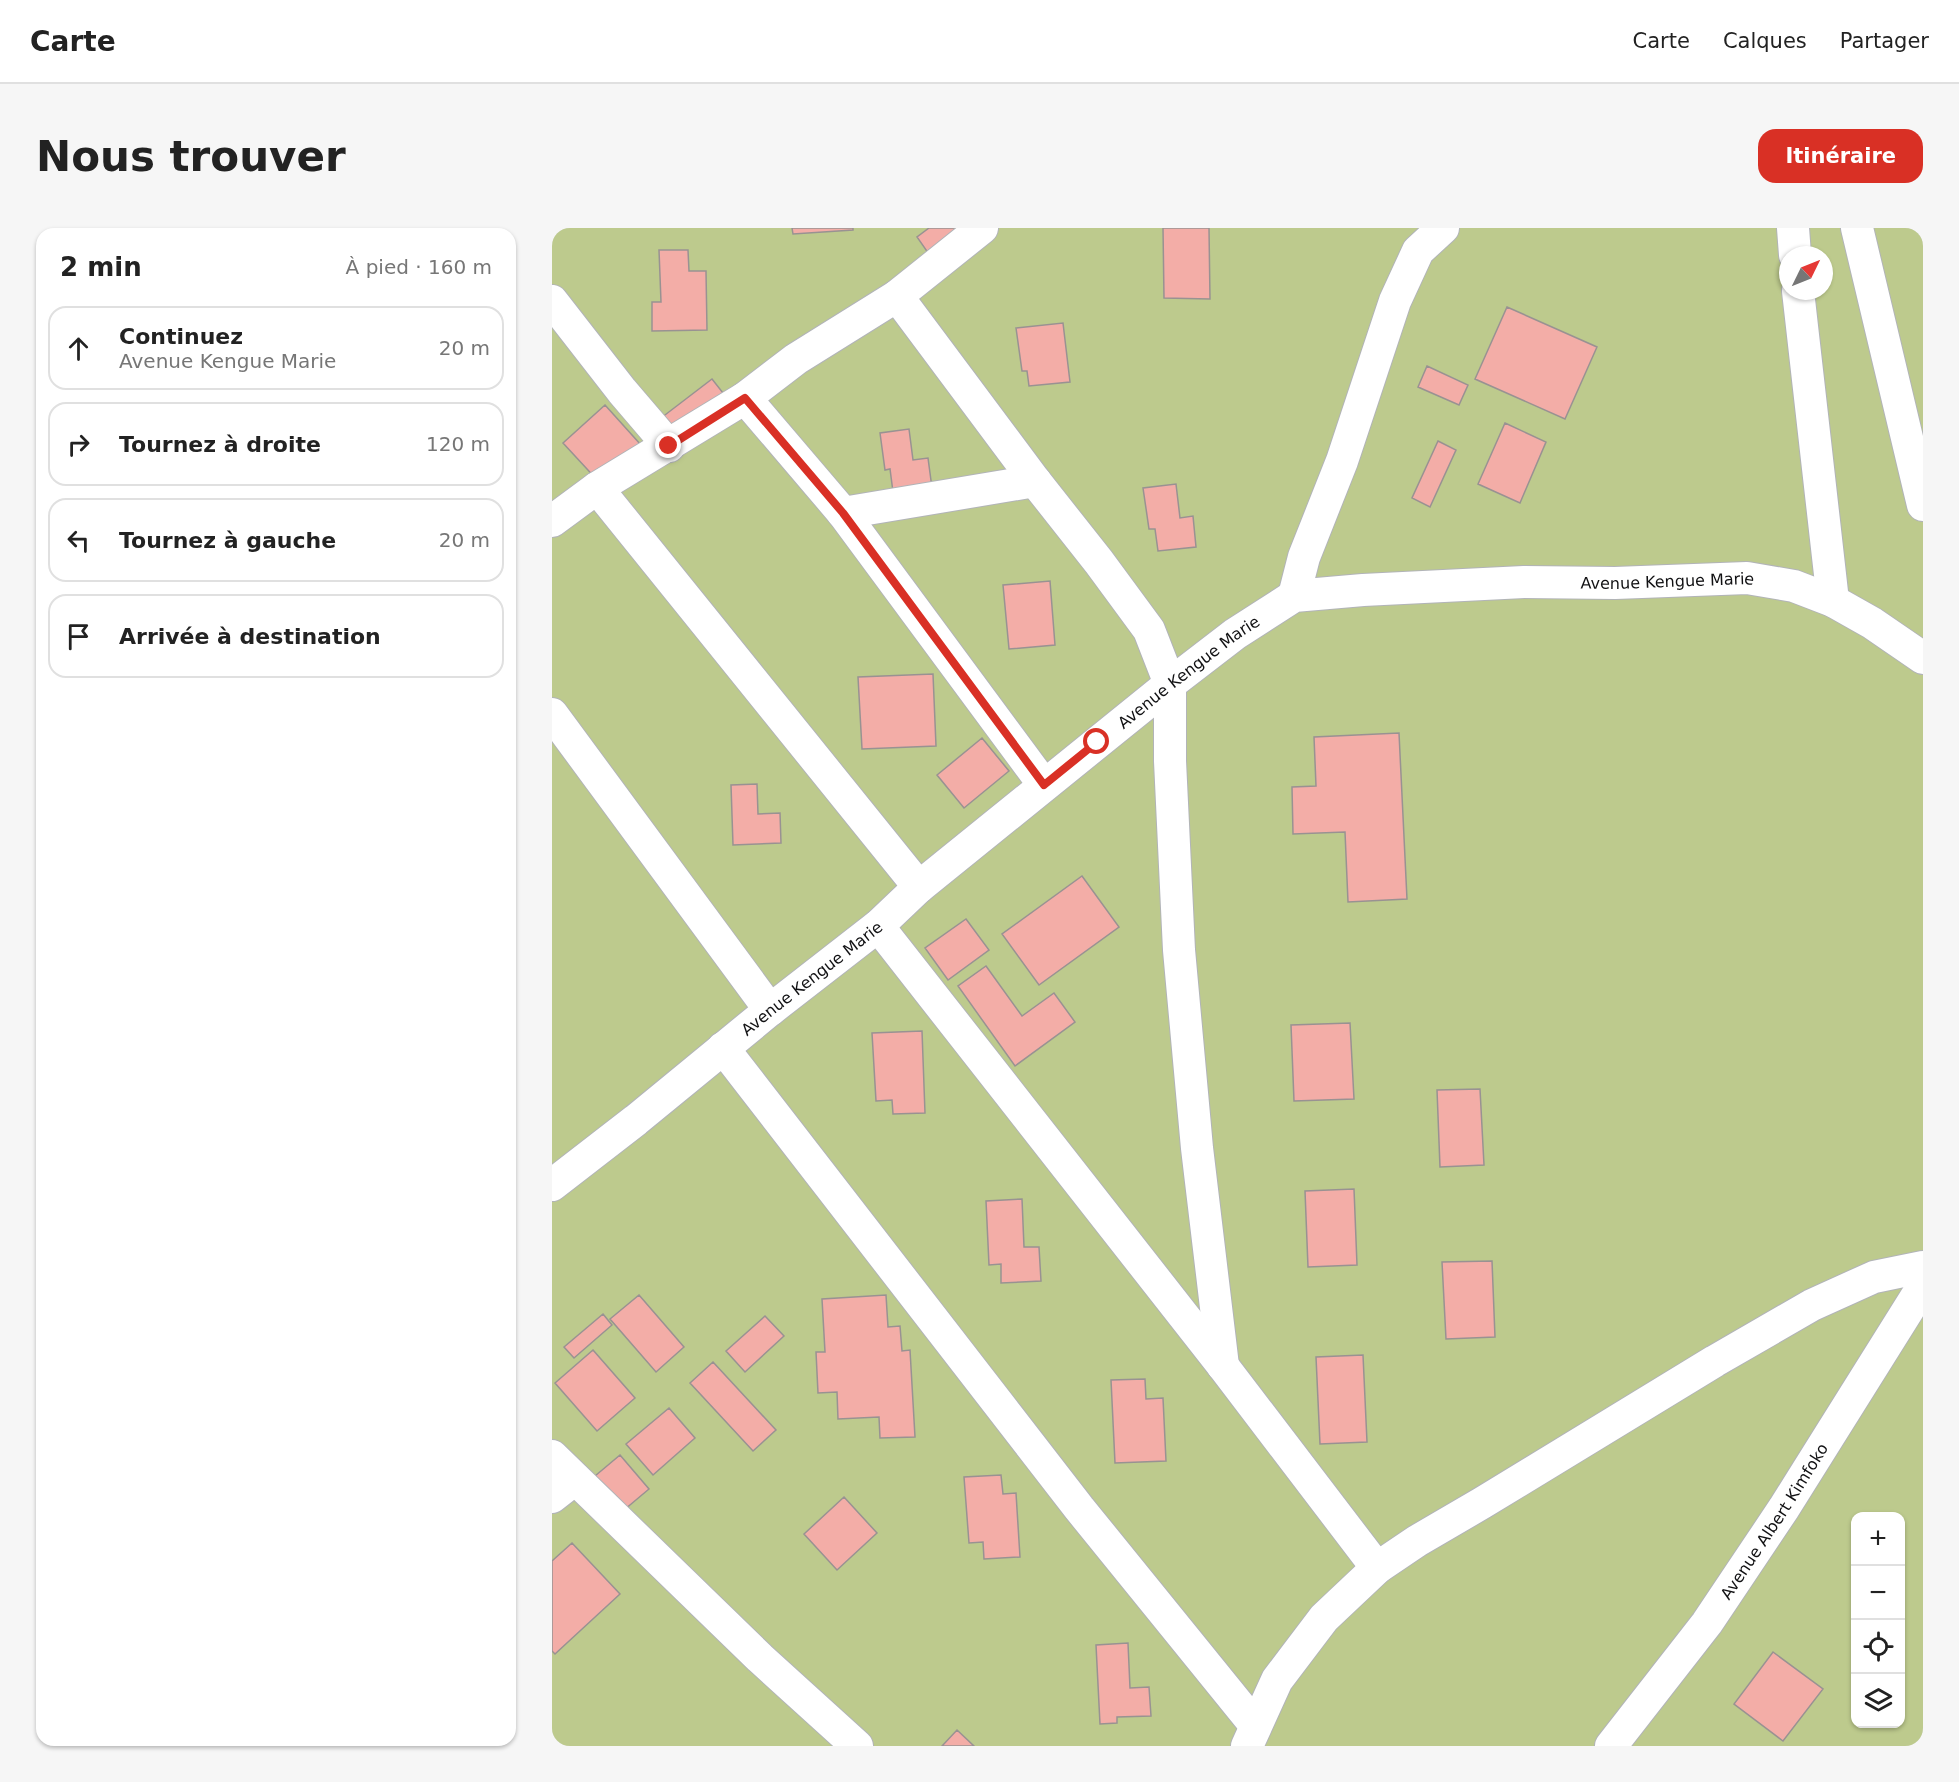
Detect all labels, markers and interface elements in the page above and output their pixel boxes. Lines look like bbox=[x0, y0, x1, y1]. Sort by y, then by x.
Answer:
text: Carte bbox=[30, 25, 116, 58]
text: Carte bbox=[1633, 29, 1690, 53]
text: Calques bbox=[1723, 29, 1807, 53]
text: Partager bbox=[1840, 29, 1929, 53]
button: Itinéraire bbox=[1758, 129, 1923, 183]
text: Nous trouver bbox=[36, 132, 346, 181]
north arrow bbox=[1779, 246, 1833, 300]
text: 2 min bbox=[60, 252, 142, 282]
text: À pied · 160 m bbox=[346, 255, 492, 279]
text: Continuez bbox=[119, 324, 243, 349]
icon: ahead bbox=[62, 332, 95, 365]
text: 20 m bbox=[439, 336, 490, 360]
text: Avenue Kengue Marie bbox=[119, 349, 336, 373]
icon: right bbox=[62, 428, 95, 461]
text: Tournez à droite bbox=[119, 432, 321, 457]
text: 120 m bbox=[426, 432, 490, 456]
route end bbox=[655, 432, 681, 458]
icon: left bbox=[62, 524, 95, 557]
text: Tournez à gauche bbox=[119, 528, 336, 553]
text: 20 m bbox=[439, 528, 490, 552]
street label: Avenue Kengue Marie bbox=[1580, 568, 1756, 593]
street label: Avenue Kengue Marie bbox=[1114, 611, 1263, 732]
icon: arrive bbox=[62, 620, 95, 653]
text: Arrivée à destination bbox=[119, 624, 381, 649]
route start bbox=[1083, 728, 1109, 754]
street label: Avenue Kengue Marie bbox=[737, 917, 886, 1039]
street label: Avenue Albert Kimfoko bbox=[1716, 1440, 1832, 1603]
map controls bbox=[1851, 1512, 1905, 1728]
button: + bbox=[1851, 1512, 1905, 1566]
button: − bbox=[1851, 1566, 1905, 1620]
button: locate bbox=[1851, 1620, 1905, 1674]
button: layers bbox=[1851, 1674, 1905, 1728]

